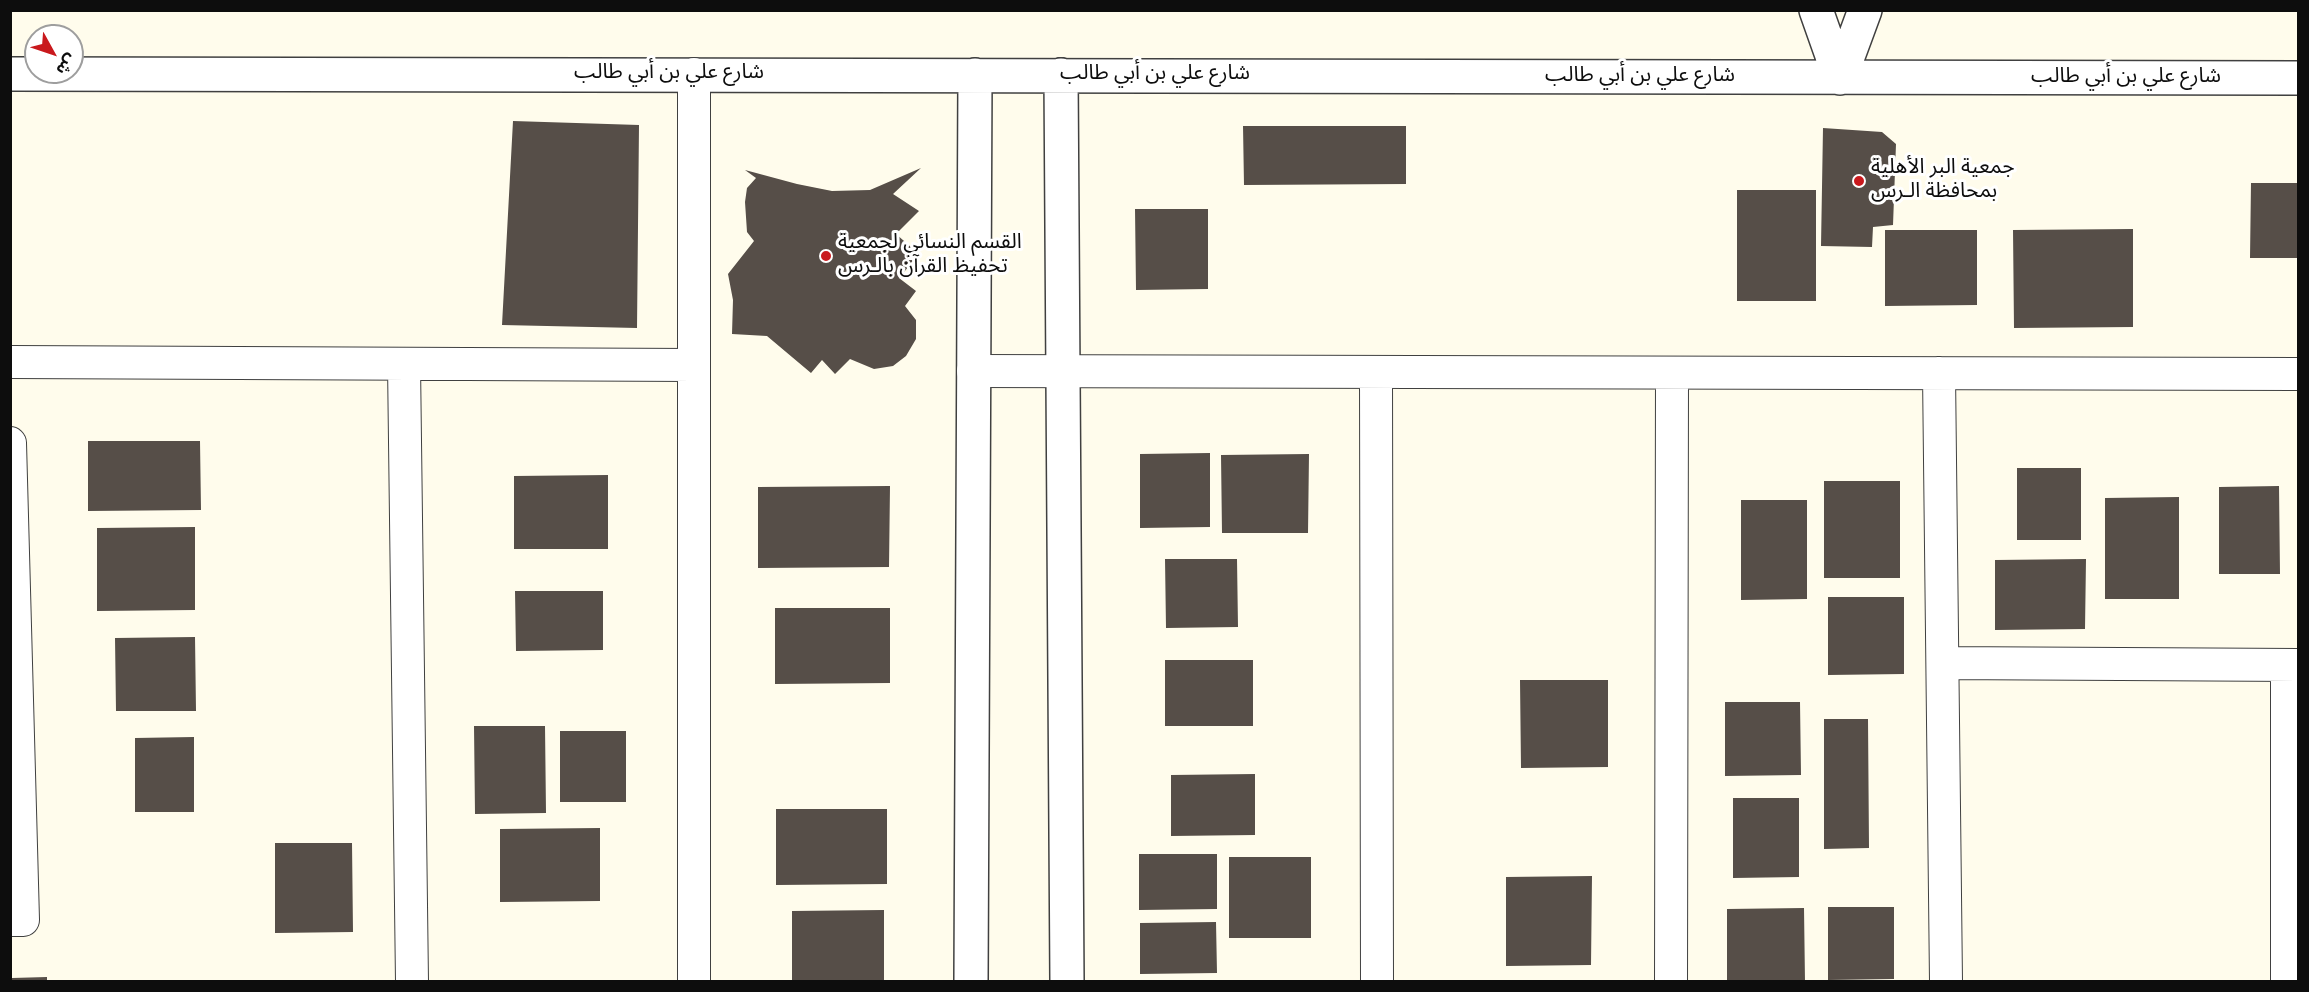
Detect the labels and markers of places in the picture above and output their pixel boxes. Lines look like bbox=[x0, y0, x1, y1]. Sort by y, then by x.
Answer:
place label: جمعية البر الأهلية بمحافظة الـرس bbox=[1871, 156, 2015, 206]
marker: جمعية البر الأهلية بمحافظة الـرس bbox=[1852, 174, 1866, 188]
place label: القسم النسائي لجمعية تحفيظ القرآن بالـرس bbox=[838, 231, 1022, 281]
marker: القسم النسائي لجمعية تحفيظ القرآن بالـرس bbox=[819, 249, 833, 263]

